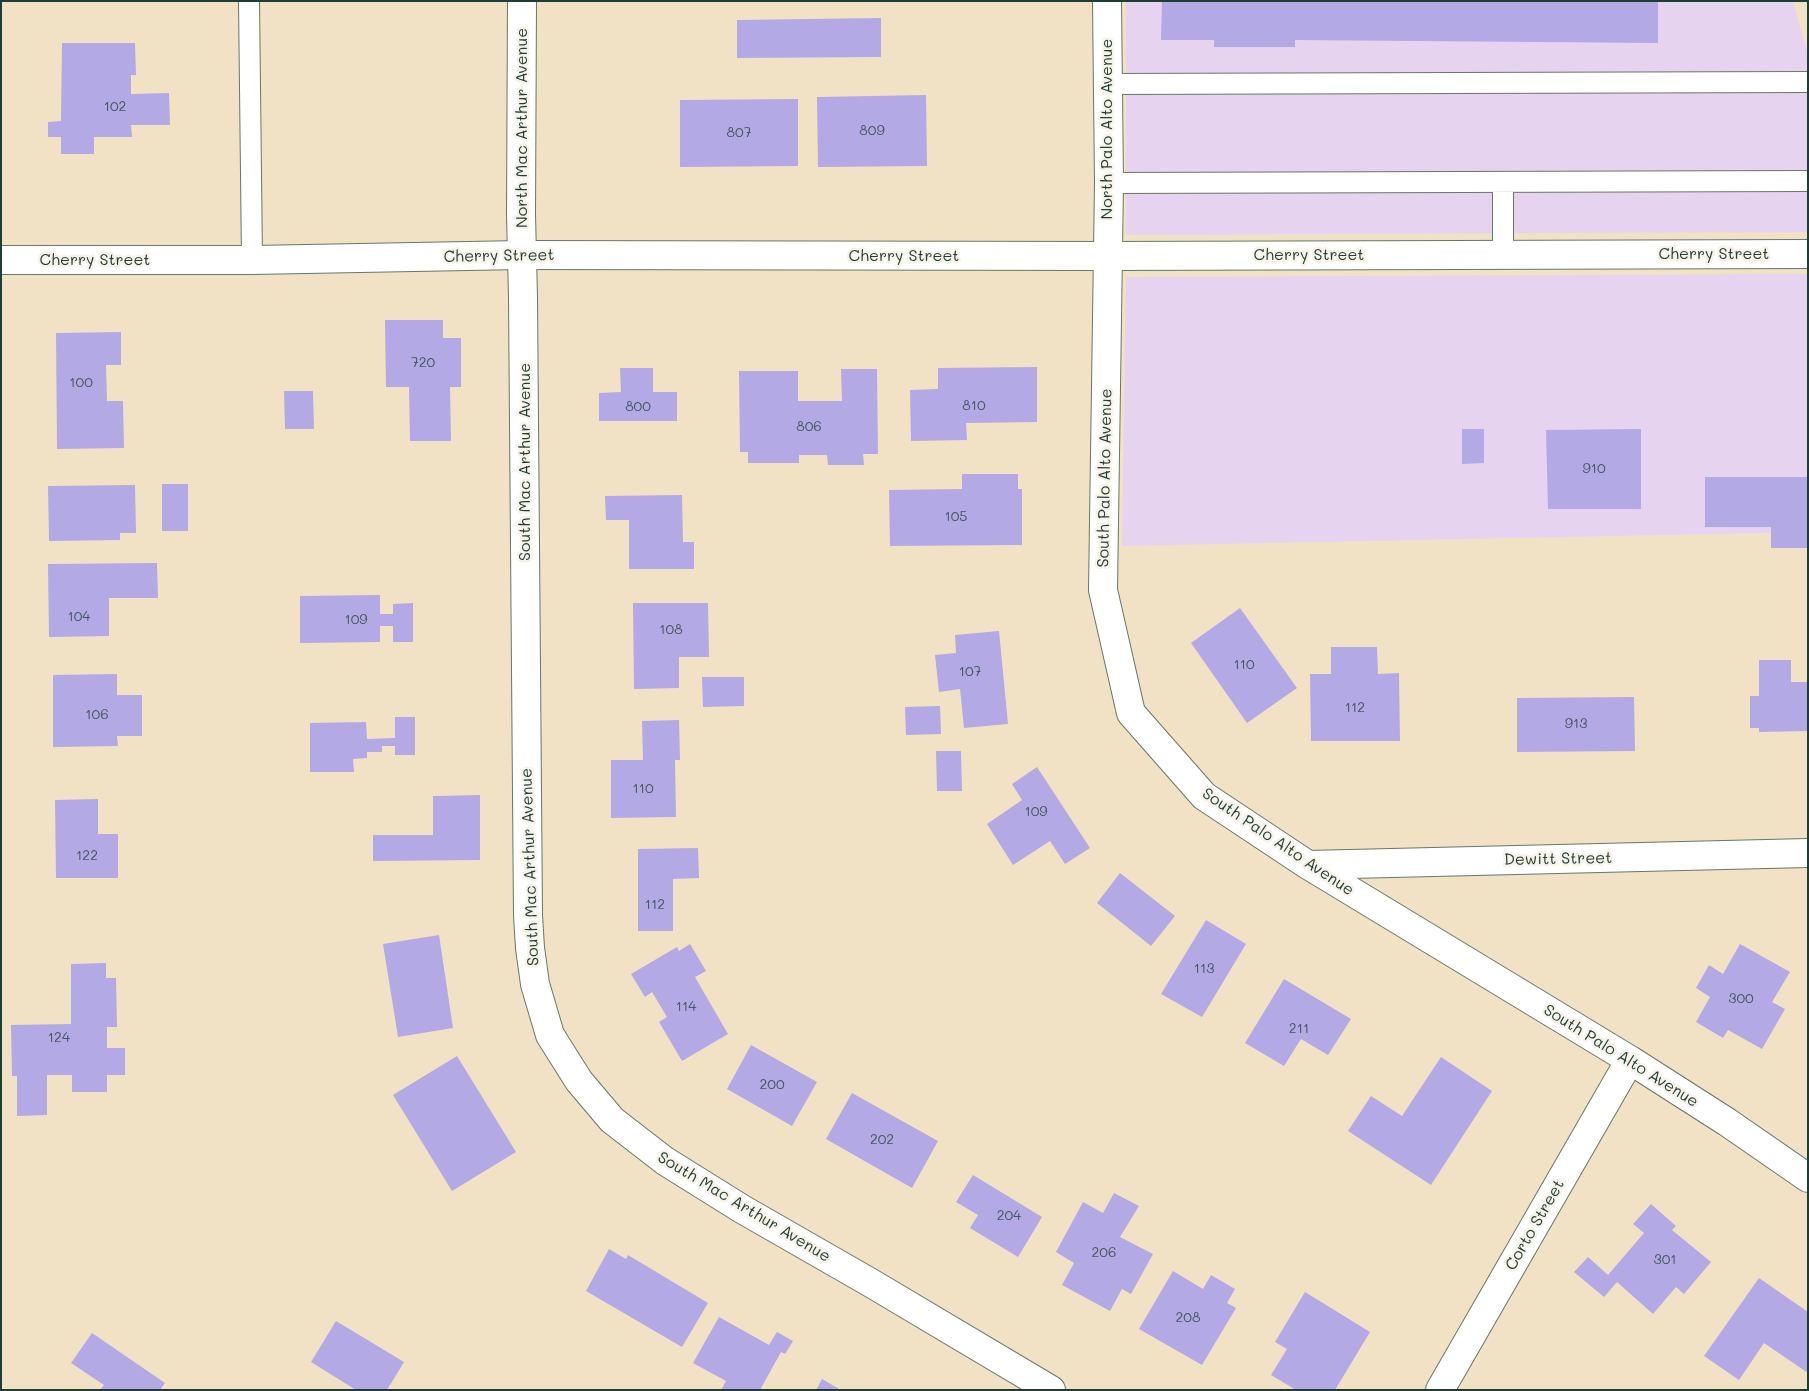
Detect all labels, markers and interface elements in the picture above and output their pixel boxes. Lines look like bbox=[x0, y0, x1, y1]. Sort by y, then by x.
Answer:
street label: North Mac Arthur Avenue bbox=[512, 28, 532, 228]
street label: North Palo Alto Avenue bbox=[1097, 39, 1117, 219]
house number: 102 bbox=[104, 99, 126, 115]
house number: 809 bbox=[859, 123, 885, 139]
house number: 807 bbox=[727, 125, 751, 141]
street label: Cherry Street bbox=[1659, 244, 1769, 264]
street label: Cherry Street bbox=[443, 245, 555, 267]
street label: Cherry Street bbox=[1254, 245, 1364, 265]
street label: Cherry Street bbox=[849, 246, 959, 266]
street label: Cherry Street bbox=[40, 250, 150, 270]
house number: 720 bbox=[411, 355, 435, 371]
street label: South Mac Arthur Avenue bbox=[515, 363, 535, 561]
house number: 100 bbox=[69, 375, 93, 391]
street label: South Palo Alto Avenue bbox=[1094, 388, 1116, 568]
house number: 810 bbox=[962, 398, 986, 414]
house number: 800 bbox=[625, 399, 651, 415]
house number: 806 bbox=[796, 419, 822, 435]
house number: 910 bbox=[1582, 461, 1606, 477]
house number: 105 bbox=[944, 509, 968, 525]
house number: 104 bbox=[67, 609, 91, 625]
house number: 109 bbox=[344, 612, 368, 628]
house number: 108 bbox=[659, 622, 683, 638]
house number: 110 bbox=[1233, 657, 1255, 673]
house number: 107 bbox=[959, 664, 981, 680]
house number: 112 bbox=[1345, 700, 1365, 716]
house number: 106 bbox=[85, 707, 109, 723]
house number: 913 bbox=[1565, 716, 1587, 732]
street label: South Mac Arthur Avenue bbox=[517, 768, 543, 966]
house number: 110 bbox=[632, 781, 654, 797]
street label: South Palo Alto Avenue bbox=[1198, 784, 1358, 900]
house number: 109 bbox=[1024, 804, 1048, 820]
house number: 122 bbox=[76, 848, 98, 864]
street label: Dewitt Street bbox=[1504, 848, 1612, 870]
house number: 112 bbox=[645, 897, 665, 913]
house number: 113 bbox=[1194, 961, 1214, 977]
house number: 300 bbox=[1728, 991, 1754, 1007]
house number: 114 bbox=[676, 999, 696, 1015]
street label: South Palo Alto Avenue bbox=[1540, 1000, 1702, 1112]
house number: 211 bbox=[1289, 1021, 1309, 1037]
house number: 124 bbox=[48, 1030, 70, 1046]
house number: 200 bbox=[759, 1077, 785, 1093]
house number: 202 bbox=[870, 1132, 894, 1148]
street label: South Mac Arthur Avenue bbox=[654, 1148, 834, 1266]
street label: Corto Street bbox=[1501, 1176, 1569, 1274]
house number: 204 bbox=[997, 1208, 1021, 1224]
house number: 206 bbox=[1092, 1245, 1116, 1261]
house number: 301 bbox=[1653, 1252, 1677, 1268]
house number: 208 bbox=[1176, 1310, 1200, 1326]

